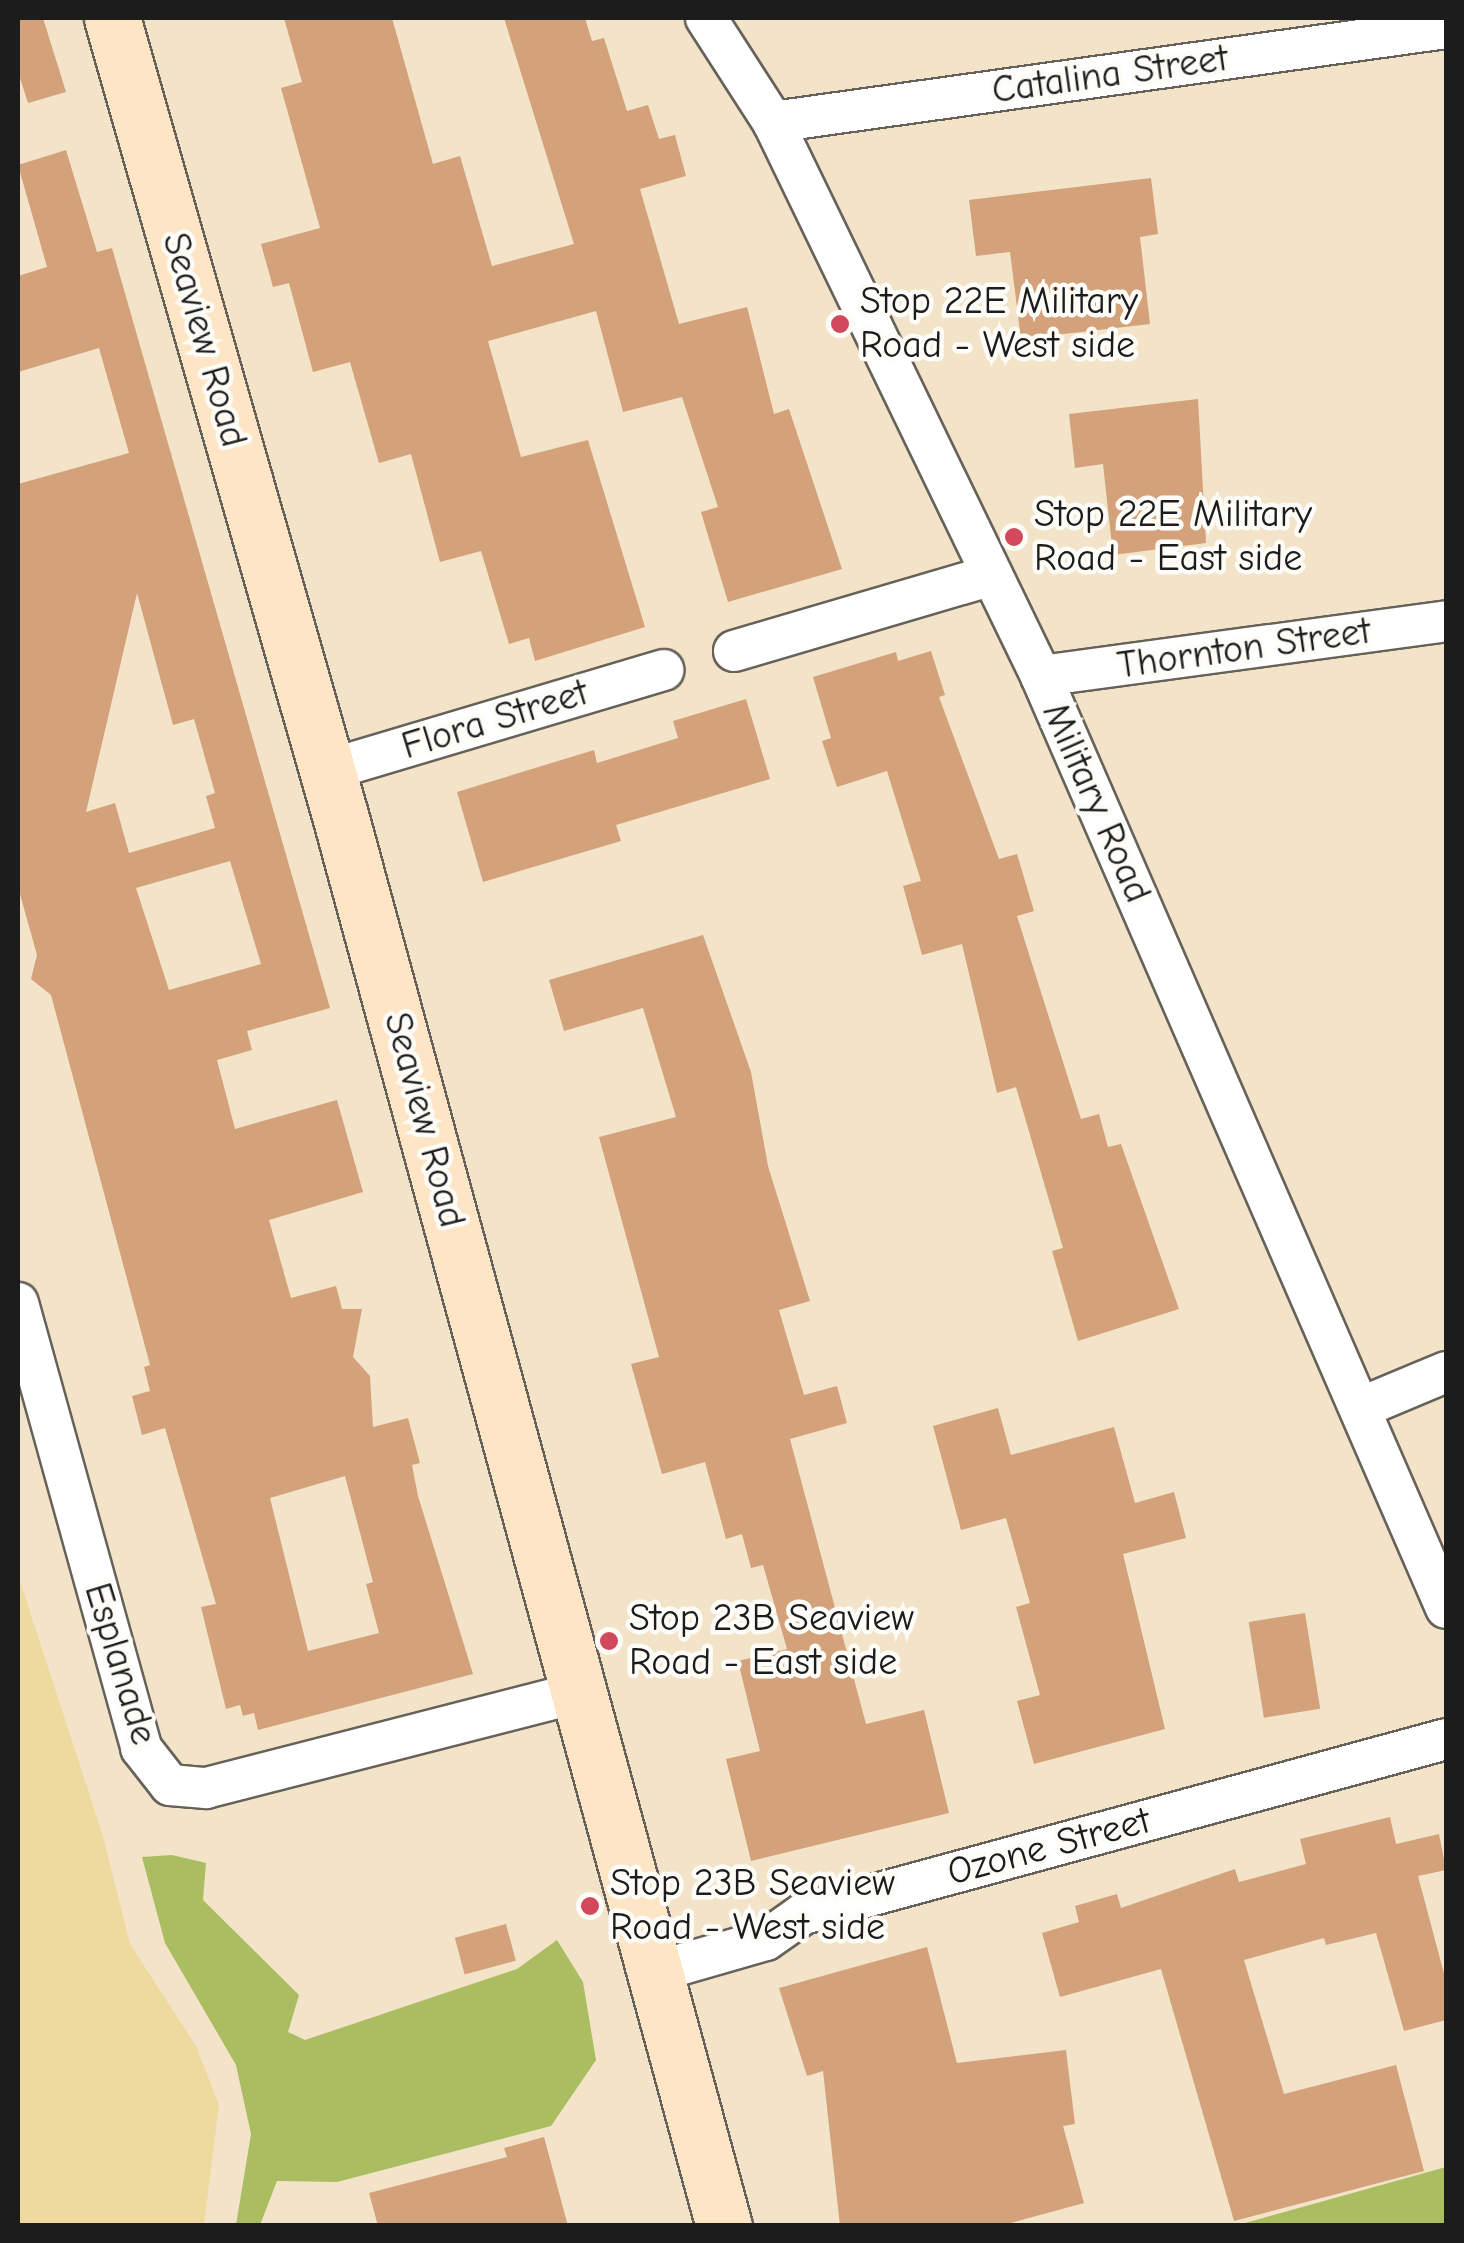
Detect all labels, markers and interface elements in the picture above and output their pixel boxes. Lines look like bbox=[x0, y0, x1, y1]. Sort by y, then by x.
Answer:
street label: Catalina Street bbox=[989, 36, 1231, 114]
street label: Seaview Road bbox=[152, 228, 256, 452]
place label: Stop 22E Military Road - West side bbox=[860, 279, 1138, 368]
marker: Stop 22E Military Road - West side bbox=[829, 313, 851, 335]
place label: Stop 22E Military Road - East side bbox=[1034, 492, 1312, 582]
marker: Stop 22E Military Road - East side bbox=[1003, 526, 1025, 548]
street label: Thornton Street bbox=[1115, 609, 1373, 689]
street label: Flora Street bbox=[396, 670, 594, 770]
street label: Military Road bbox=[1032, 696, 1160, 910]
street label: Seaview Road bbox=[373, 1008, 475, 1232]
street label: Esplanade bbox=[74, 1578, 166, 1750]
place label: Stop 23B Seaview Road - East side bbox=[629, 1596, 914, 1686]
marker: Stop 23B Seaview Road - East side bbox=[598, 1630, 620, 1652]
street label: Ozone Street bbox=[943, 1798, 1155, 1896]
place label: Stop 23B Seaview Road - West side bbox=[610, 1861, 895, 1950]
marker: Stop 23B Seaview Road - West side bbox=[579, 1895, 601, 1917]

